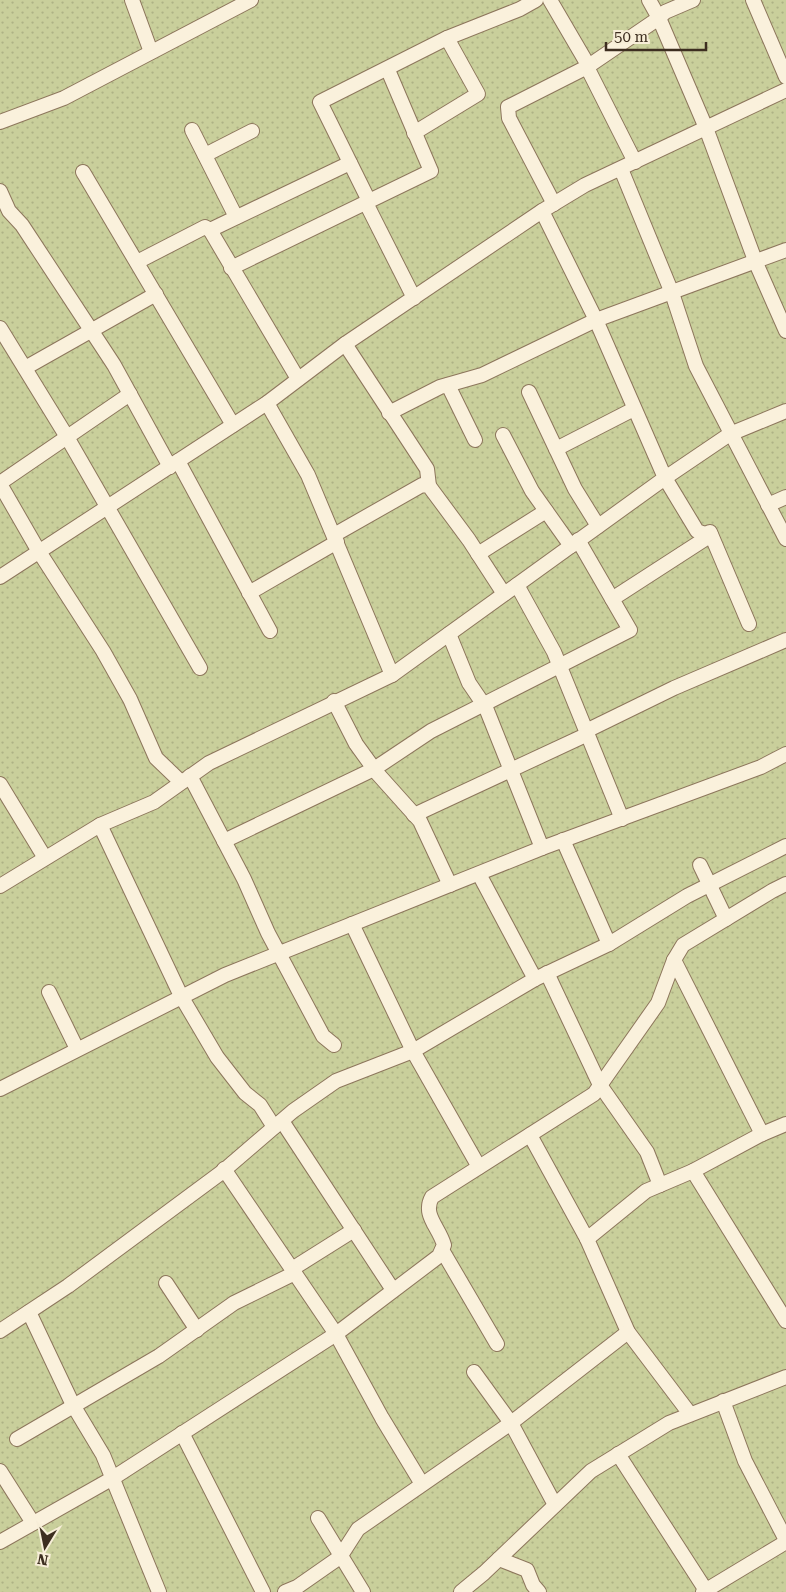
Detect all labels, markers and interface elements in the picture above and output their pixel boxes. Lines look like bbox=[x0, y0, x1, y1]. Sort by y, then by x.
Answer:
scale bar bbox=[606, 20, 706, 52]
text: 50 m bbox=[614, 28, 649, 46]
north arrow bbox=[20, 1522, 70, 1572]
text: N bbox=[36, 1551, 49, 1569]

